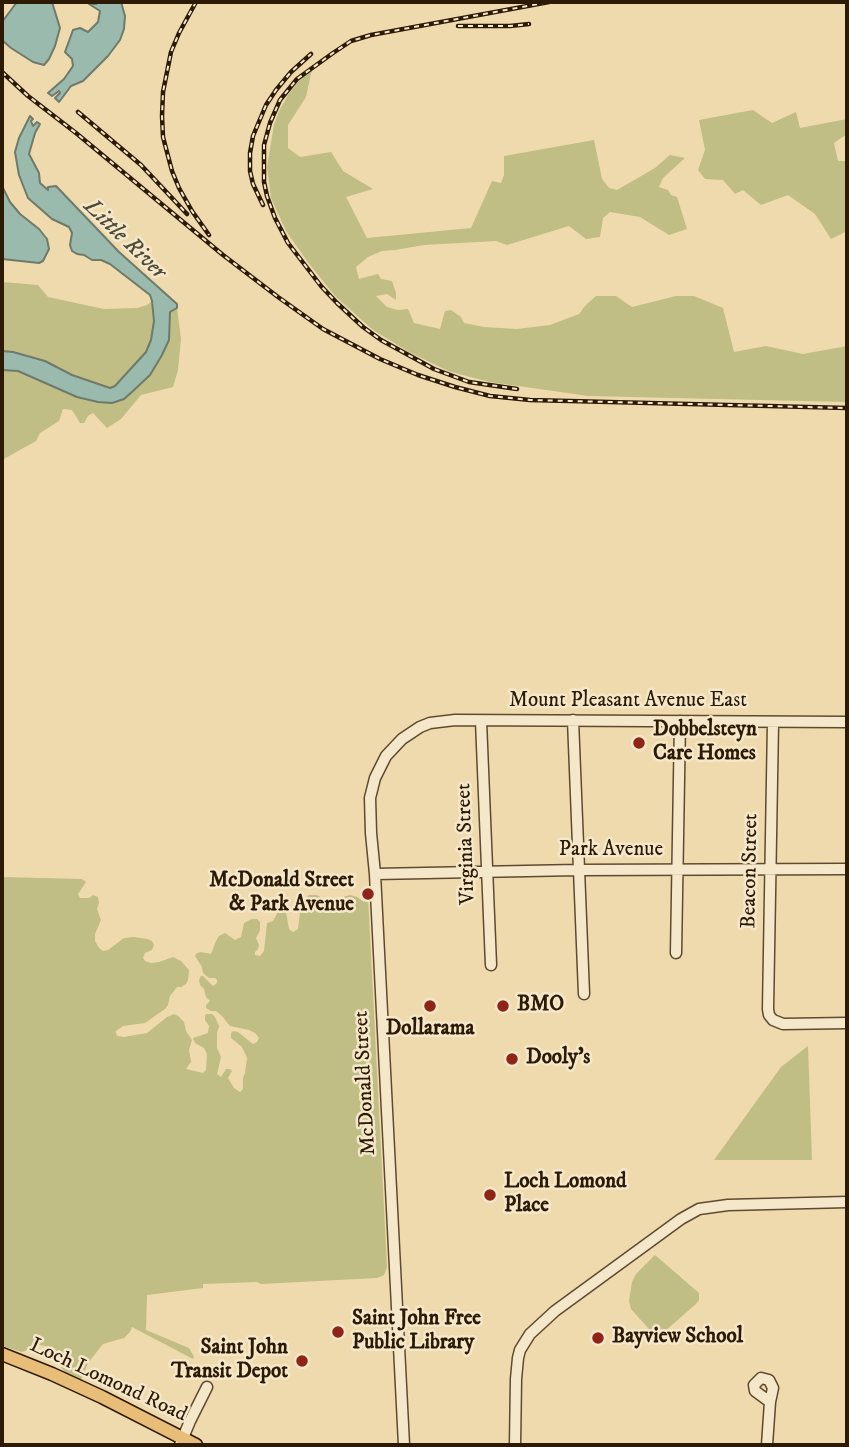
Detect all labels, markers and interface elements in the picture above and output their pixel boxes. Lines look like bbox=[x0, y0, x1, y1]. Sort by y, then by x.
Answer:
water label: Little River bbox=[77, 194, 171, 286]
street label: Mount Pleasant Avenue East bbox=[509, 689, 747, 715]
place label: Dobbelsteyn Care Homes bbox=[653, 718, 757, 768]
marker: Dobbelsteyn Care Homes bbox=[631, 735, 647, 751]
street label: Virginia Street bbox=[452, 783, 482, 905]
street label: Beacon Street bbox=[737, 813, 765, 929]
street label: Park Avenue bbox=[559, 838, 663, 864]
place label: McDonald Street & Park Avenue bbox=[209, 869, 354, 919]
marker: McDonald Street & Park Avenue bbox=[360, 886, 376, 902]
place label: BMO bbox=[517, 993, 564, 1019]
marker: Dollarama bbox=[422, 998, 438, 1014]
marker: BMO bbox=[495, 998, 511, 1014]
street label: McDonald Street bbox=[350, 1010, 382, 1156]
place label: Dollarama bbox=[386, 1017, 474, 1043]
place label: Dooly's bbox=[526, 1046, 590, 1072]
marker: Dooly's bbox=[504, 1051, 520, 1067]
place label: Loch Lomond Place bbox=[504, 1170, 627, 1220]
marker: Loch Lomond Place bbox=[482, 1187, 498, 1203]
place label: Saint John Free Public Library bbox=[352, 1307, 481, 1357]
marker: Saint John Free Public Library bbox=[330, 1324, 346, 1340]
place label: Bayview School bbox=[612, 1325, 743, 1351]
marker: Bayview School bbox=[590, 1330, 606, 1346]
street label: Loch Lomond Road bbox=[25, 1334, 191, 1428]
place label: Saint John Transit Depot bbox=[171, 1336, 288, 1386]
marker: Saint John Transit Depot bbox=[294, 1353, 310, 1369]

